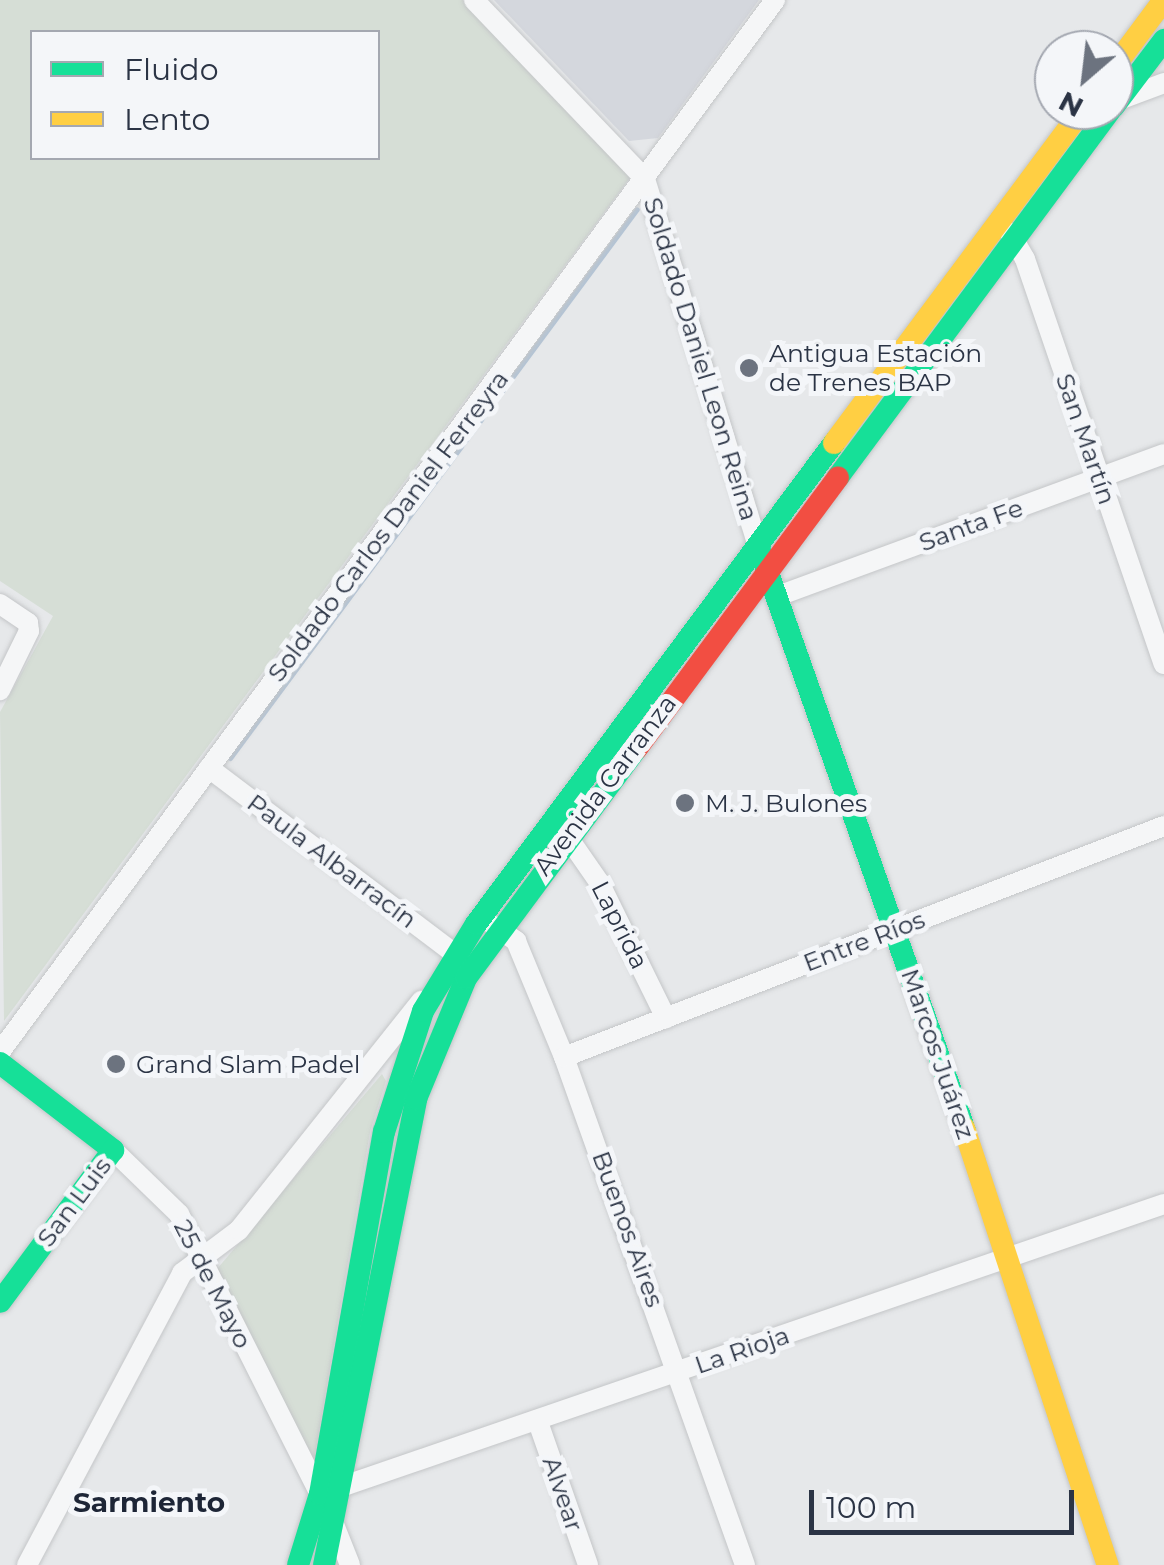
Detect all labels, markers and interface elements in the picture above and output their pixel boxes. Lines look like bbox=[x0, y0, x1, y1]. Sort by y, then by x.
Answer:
legend bbox=[30, 30, 380, 160]
north arrow bbox=[1034, 30, 1134, 130]
text: Fluido bbox=[124, 51, 218, 88]
text: N bbox=[1053, 84, 1089, 125]
text: Lento bbox=[124, 101, 210, 138]
street label: Soldado Daniel Leon Reina bbox=[637, 194, 765, 524]
place label: Antigua Estación de Trenes BAP bbox=[769, 339, 982, 398]
marker: Antigua Estación de Trenes BAP bbox=[738, 357, 760, 379]
street label: Soldado Carlos Daniel Ferreyra bbox=[261, 365, 515, 687]
street label: San Martín bbox=[1050, 370, 1122, 508]
street label: Santa Fe bbox=[915, 492, 1027, 558]
street label: Avenida Carranza bbox=[528, 689, 682, 881]
street label: Paula Albarracín bbox=[241, 787, 423, 935]
place label: M. J. Bulones bbox=[705, 788, 867, 818]
marker: M. J. Bulones bbox=[674, 792, 696, 814]
street label: Laprida bbox=[585, 876, 655, 974]
street label: Entre Ríos bbox=[799, 904, 929, 978]
street label: Marcos Juárez bbox=[895, 965, 981, 1143]
place label: Grand Slam Padel bbox=[136, 1049, 361, 1079]
marker: Grand Slam Padel bbox=[105, 1053, 127, 1075]
street label: Buenos Aires bbox=[586, 1147, 670, 1311]
street label: San Luis bbox=[31, 1152, 117, 1252]
street label: 25 de Mayo bbox=[168, 1215, 258, 1353]
street label: La Rioja bbox=[691, 1320, 793, 1380]
street label: Alvear bbox=[536, 1453, 590, 1535]
scale bar bbox=[814, 1470, 1079, 1532]
district label: Sarmiento bbox=[73, 1485, 225, 1519]
text: 100 m bbox=[826, 1489, 916, 1526]

